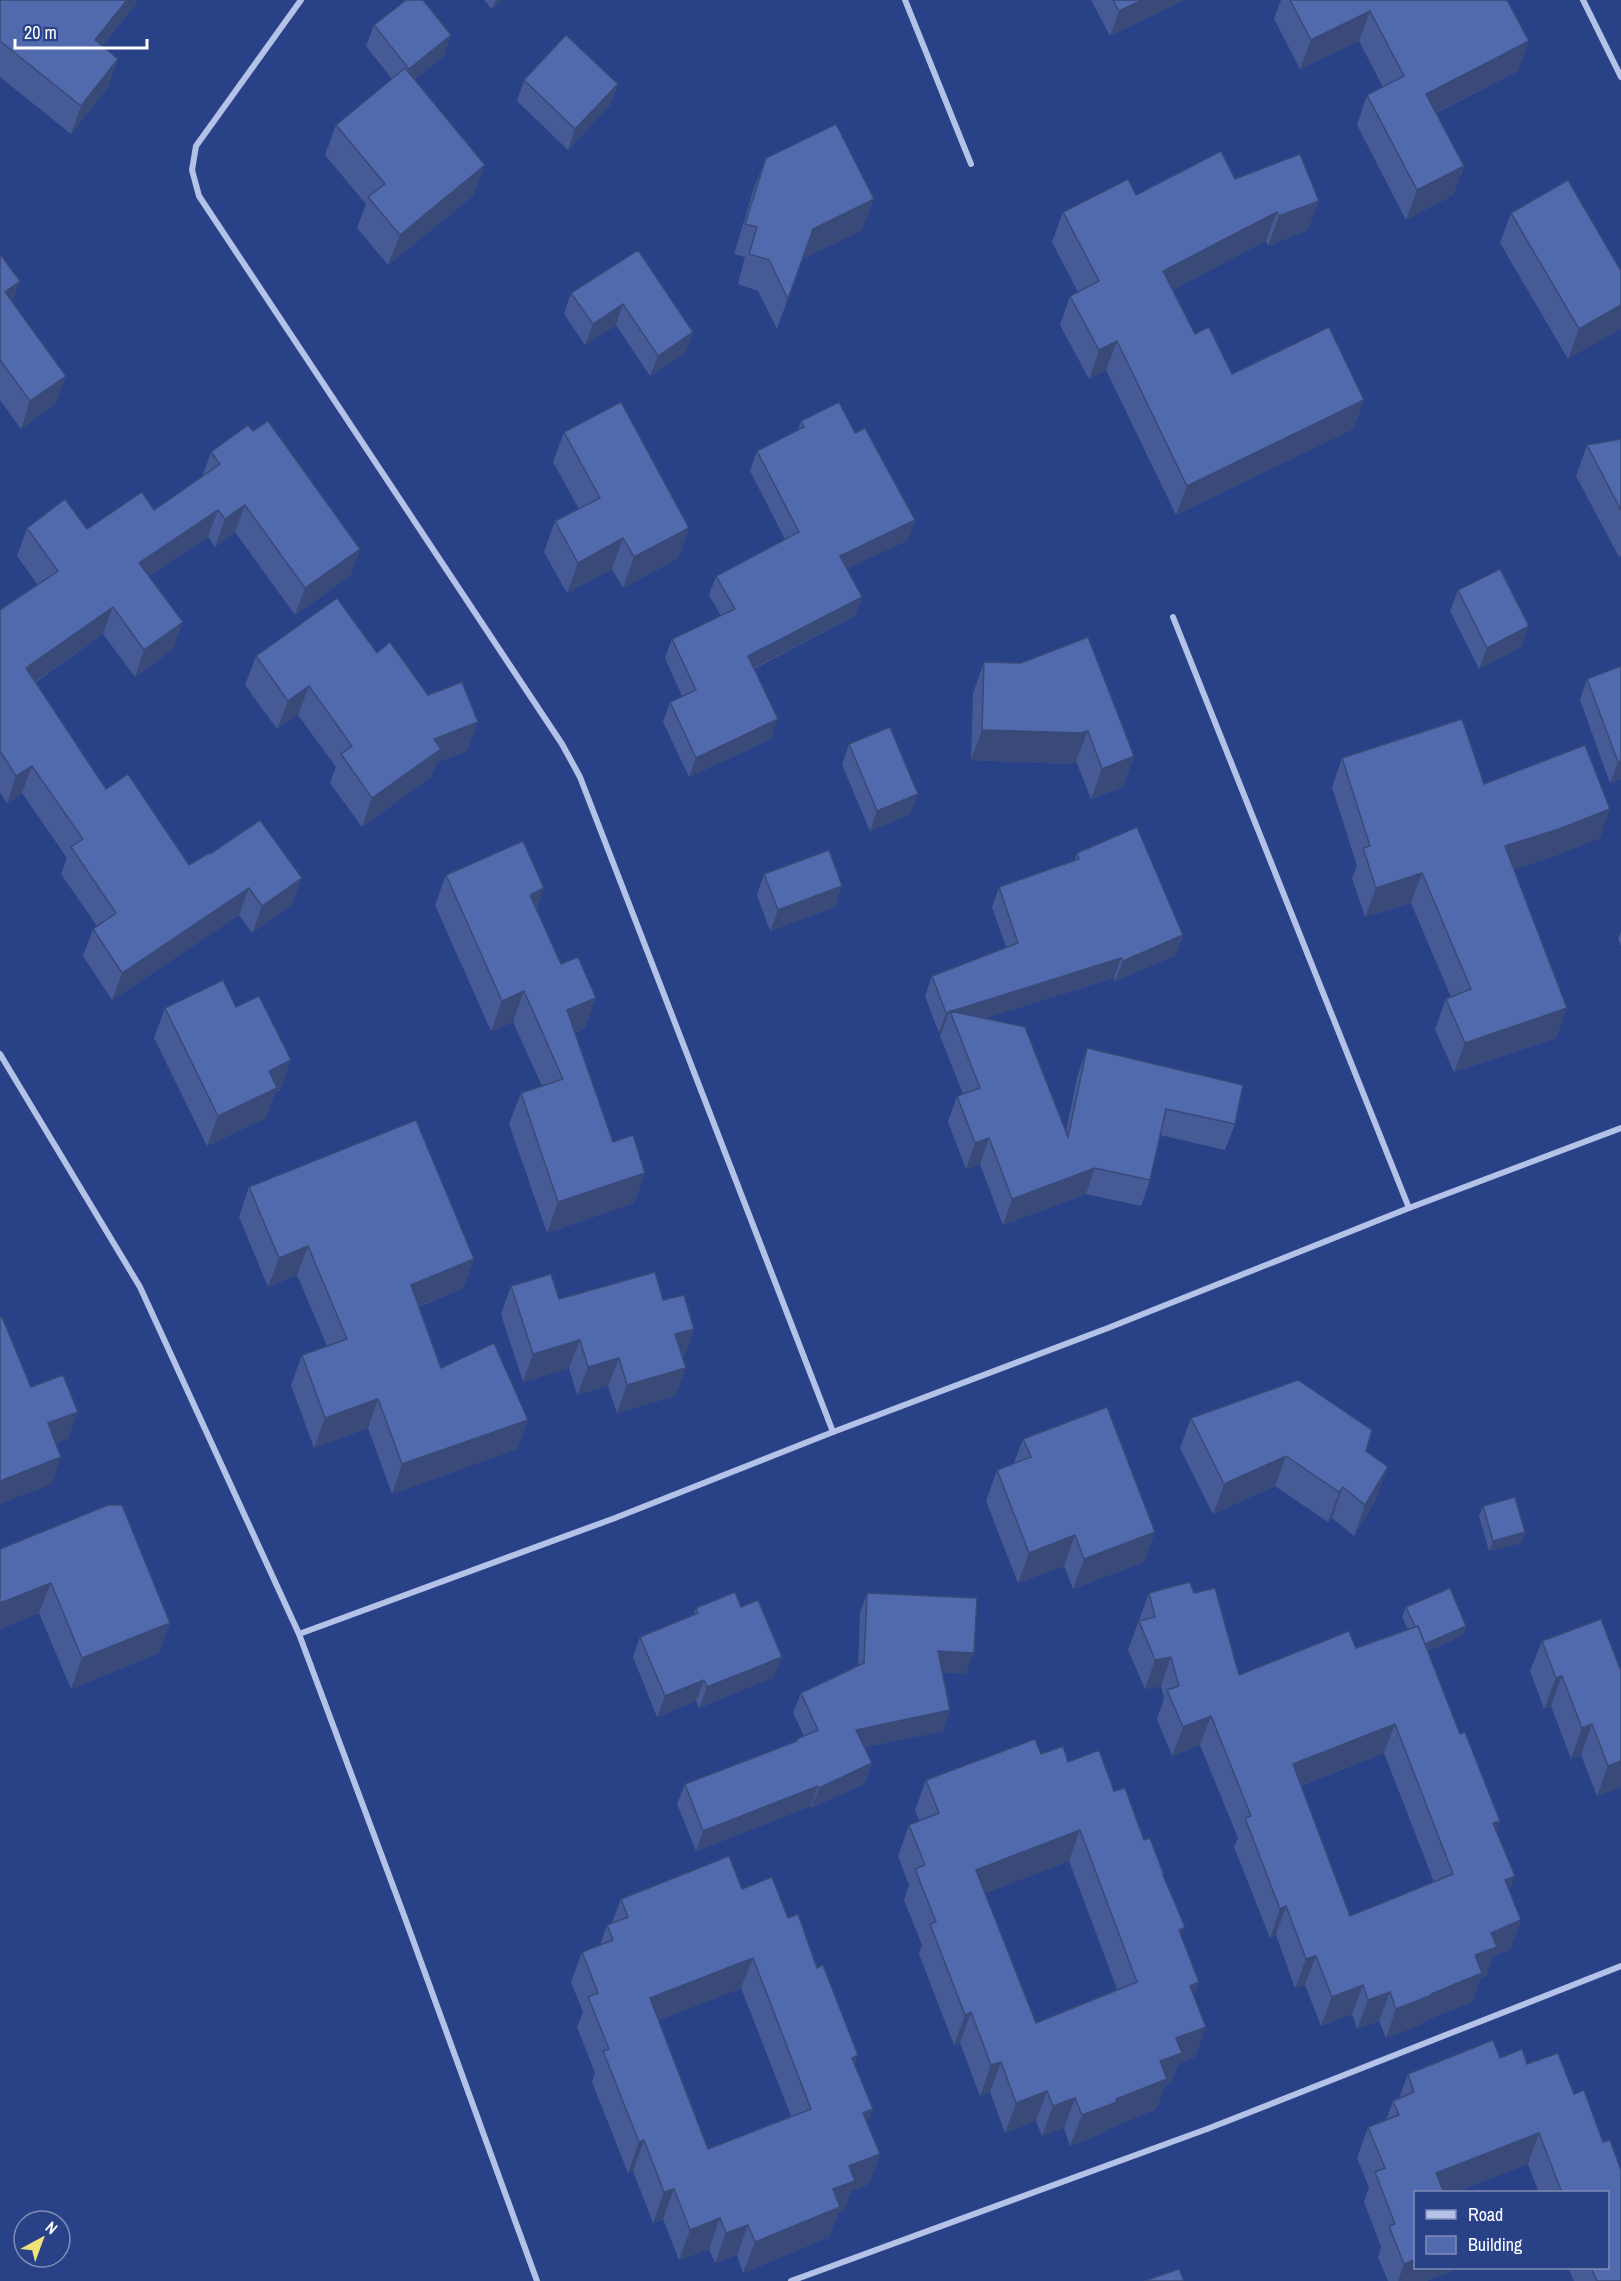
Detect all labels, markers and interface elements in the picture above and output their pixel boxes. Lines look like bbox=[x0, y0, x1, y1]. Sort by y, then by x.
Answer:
scale bar bbox=[15, 12, 147, 50]
text: 20 m bbox=[24, 20, 57, 45]
legend bbox=[1414, 2191, 1609, 2269]
text: Road bbox=[1468, 2202, 1503, 2227]
north arrow bbox=[12, 2209, 72, 2269]
text: N bbox=[41, 2216, 63, 2239]
text: Building bbox=[1468, 2232, 1523, 2257]

